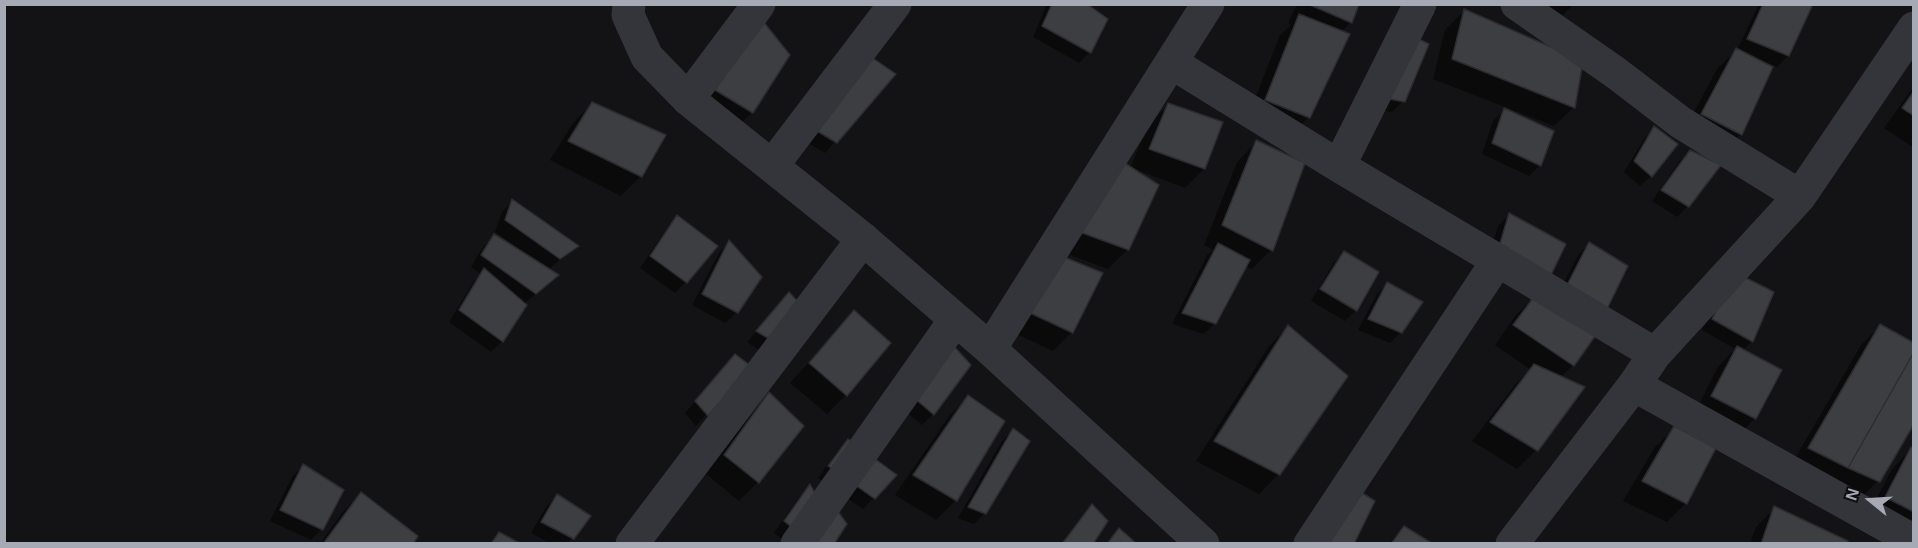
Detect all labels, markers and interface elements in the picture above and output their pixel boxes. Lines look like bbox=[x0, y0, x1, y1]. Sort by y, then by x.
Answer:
north arrow bbox=[1840, 470, 1900, 530]
text: N bbox=[1843, 486, 1862, 502]

